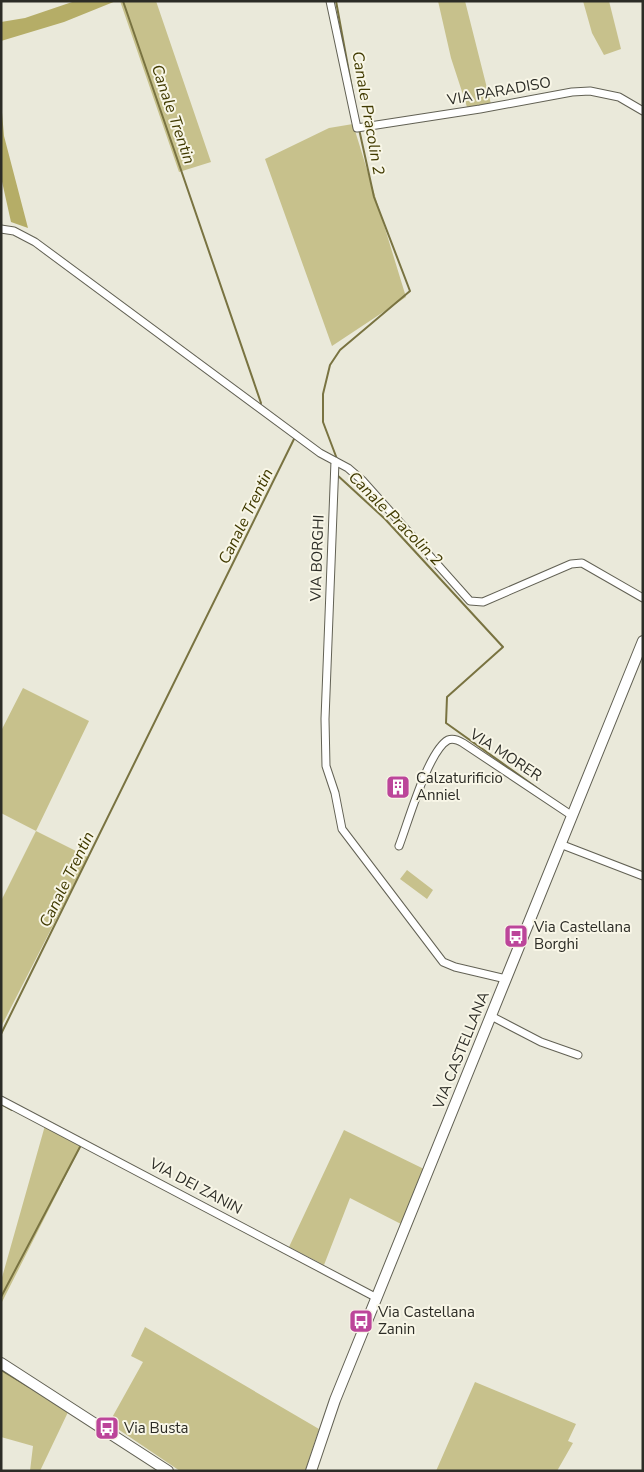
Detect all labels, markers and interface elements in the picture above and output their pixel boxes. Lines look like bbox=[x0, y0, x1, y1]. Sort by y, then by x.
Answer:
water label: Canale Pracolin 2 bbox=[346, 50, 390, 177]
water label: Canale Trentin bbox=[146, 62, 200, 167]
street label: VIA PARADISO bbox=[445, 72, 552, 110]
water label: Canale Trentin bbox=[213, 465, 279, 568]
water label: Canale Pracolin 2 bbox=[343, 467, 447, 571]
street label: VIA BORGHI bbox=[305, 514, 329, 603]
street label: VIA MORER bbox=[465, 724, 546, 786]
place label: Calzaturificio Anniel bbox=[416, 768, 503, 805]
building icon: Calzaturificio Anniel bbox=[385, 774, 411, 800]
water label: Canale Trentin bbox=[34, 828, 100, 931]
place label: Via Castellana Borghi bbox=[533, 917, 631, 954]
bus stop icon: Via Castellana Borghi bbox=[503, 923, 529, 949]
street label: VIA CASTELLANA bbox=[428, 988, 494, 1113]
street label: VIA DEI ZANIN bbox=[145, 1153, 246, 1219]
place label: Via Castellana Zanin bbox=[377, 1302, 475, 1339]
bus stop icon: Via Castellana Zanin bbox=[348, 1308, 374, 1334]
bus stop icon: Via Busta bbox=[94, 1415, 120, 1441]
place label: Via Busta bbox=[123, 1418, 189, 1438]

